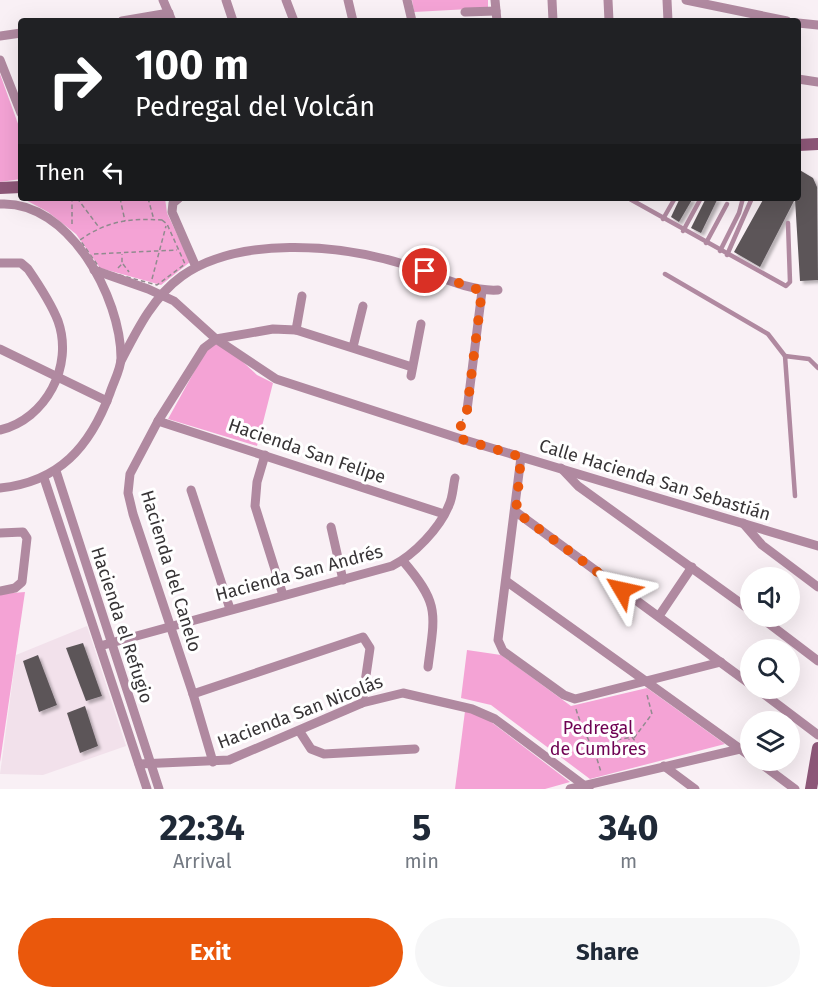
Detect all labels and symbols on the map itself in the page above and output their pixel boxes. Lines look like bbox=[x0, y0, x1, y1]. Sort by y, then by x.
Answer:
pin bbox=[399, 245, 450, 296]
street label: Hacienda San Felipe bbox=[225, 414, 389, 488]
street label: Calle Hacienda San Sebastián bbox=[537, 434, 773, 526]
street label: Hacienda del Canelo bbox=[136, 488, 206, 654]
street label: Hacienda San Andrés bbox=[213, 540, 385, 606]
street label: Hacienda el Refugio bbox=[86, 544, 158, 706]
position arrow bbox=[590, 558, 654, 622]
street label: Hacienda San Nicolás bbox=[214, 670, 386, 754]
park label: Pedregal de Cumbres bbox=[550, 717, 646, 760]

